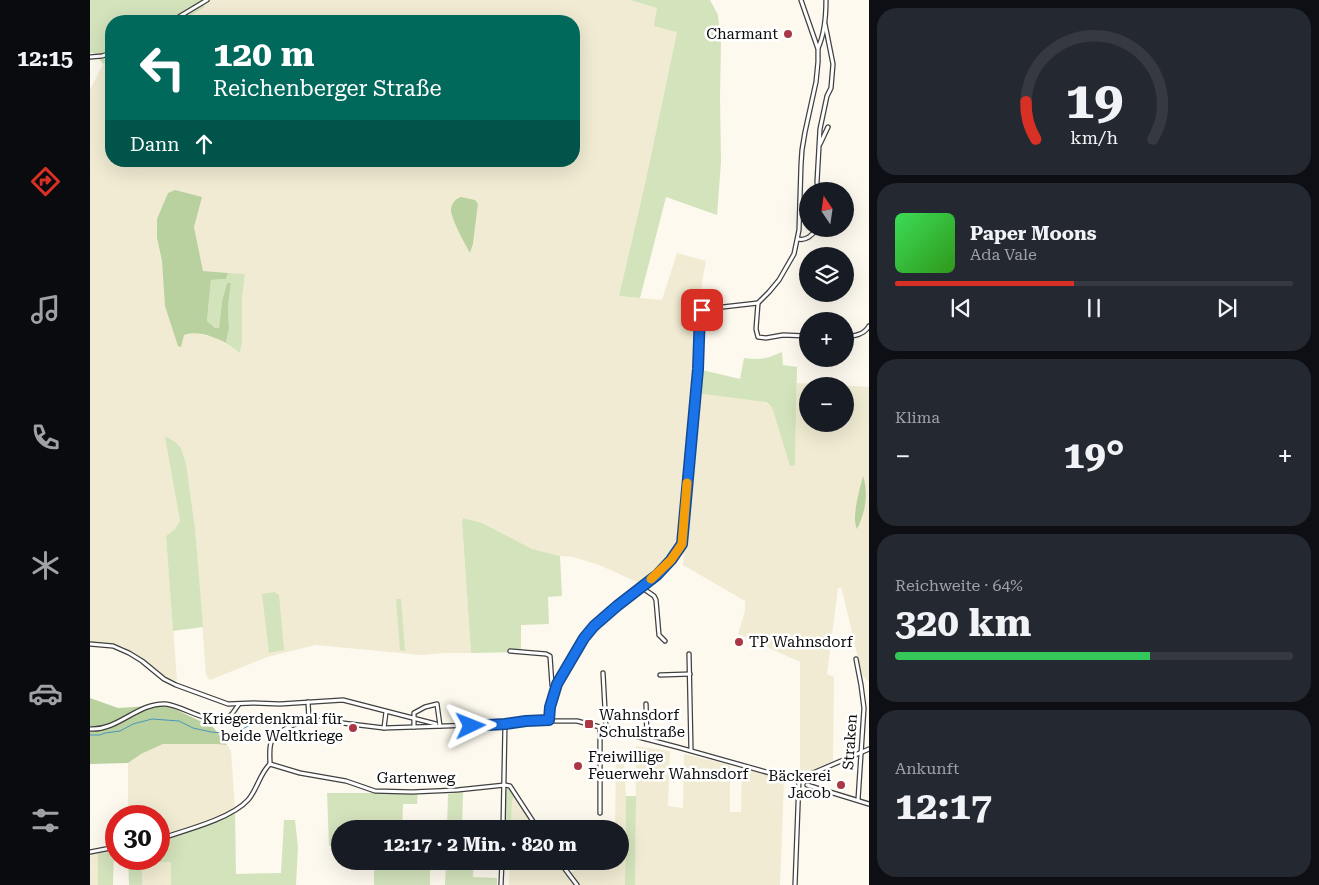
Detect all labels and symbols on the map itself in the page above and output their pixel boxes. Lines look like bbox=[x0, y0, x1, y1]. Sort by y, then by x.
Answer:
place label: Charmant bbox=[706, 25, 778, 43]
marker: Charmant bbox=[782, 28, 794, 40]
north arrow bbox=[799, 182, 854, 238]
pin bbox=[681, 289, 723, 331]
place label: TP Wahnsdorf bbox=[749, 633, 854, 651]
marker: TP Wahnsdorf bbox=[733, 636, 745, 648]
position arrow bbox=[444, 699, 496, 751]
place label: Wahnsdorf Schulstraße bbox=[599, 706, 685, 741]
place label: Kriegerdenkmal für beide Weltkriege bbox=[202, 710, 343, 745]
street label: Straken bbox=[839, 713, 861, 771]
marker: Wahnsdorf Schulstraße bbox=[583, 718, 595, 730]
marker: Kriegerdenkmal für beide Weltkriege bbox=[347, 722, 359, 734]
place label: Freiwillige Feuerwehr Wahnsdorf bbox=[588, 748, 750, 783]
marker: Freiwillige Feuerwehr Wahnsdorf bbox=[572, 760, 584, 772]
place label: Bäckerei Jacob bbox=[768, 767, 831, 802]
street label: Gartenweg bbox=[377, 769, 456, 787]
marker: Bäckerei Jacob bbox=[835, 779, 847, 791]
speed limit sign: 30 bbox=[105, 805, 170, 870]

